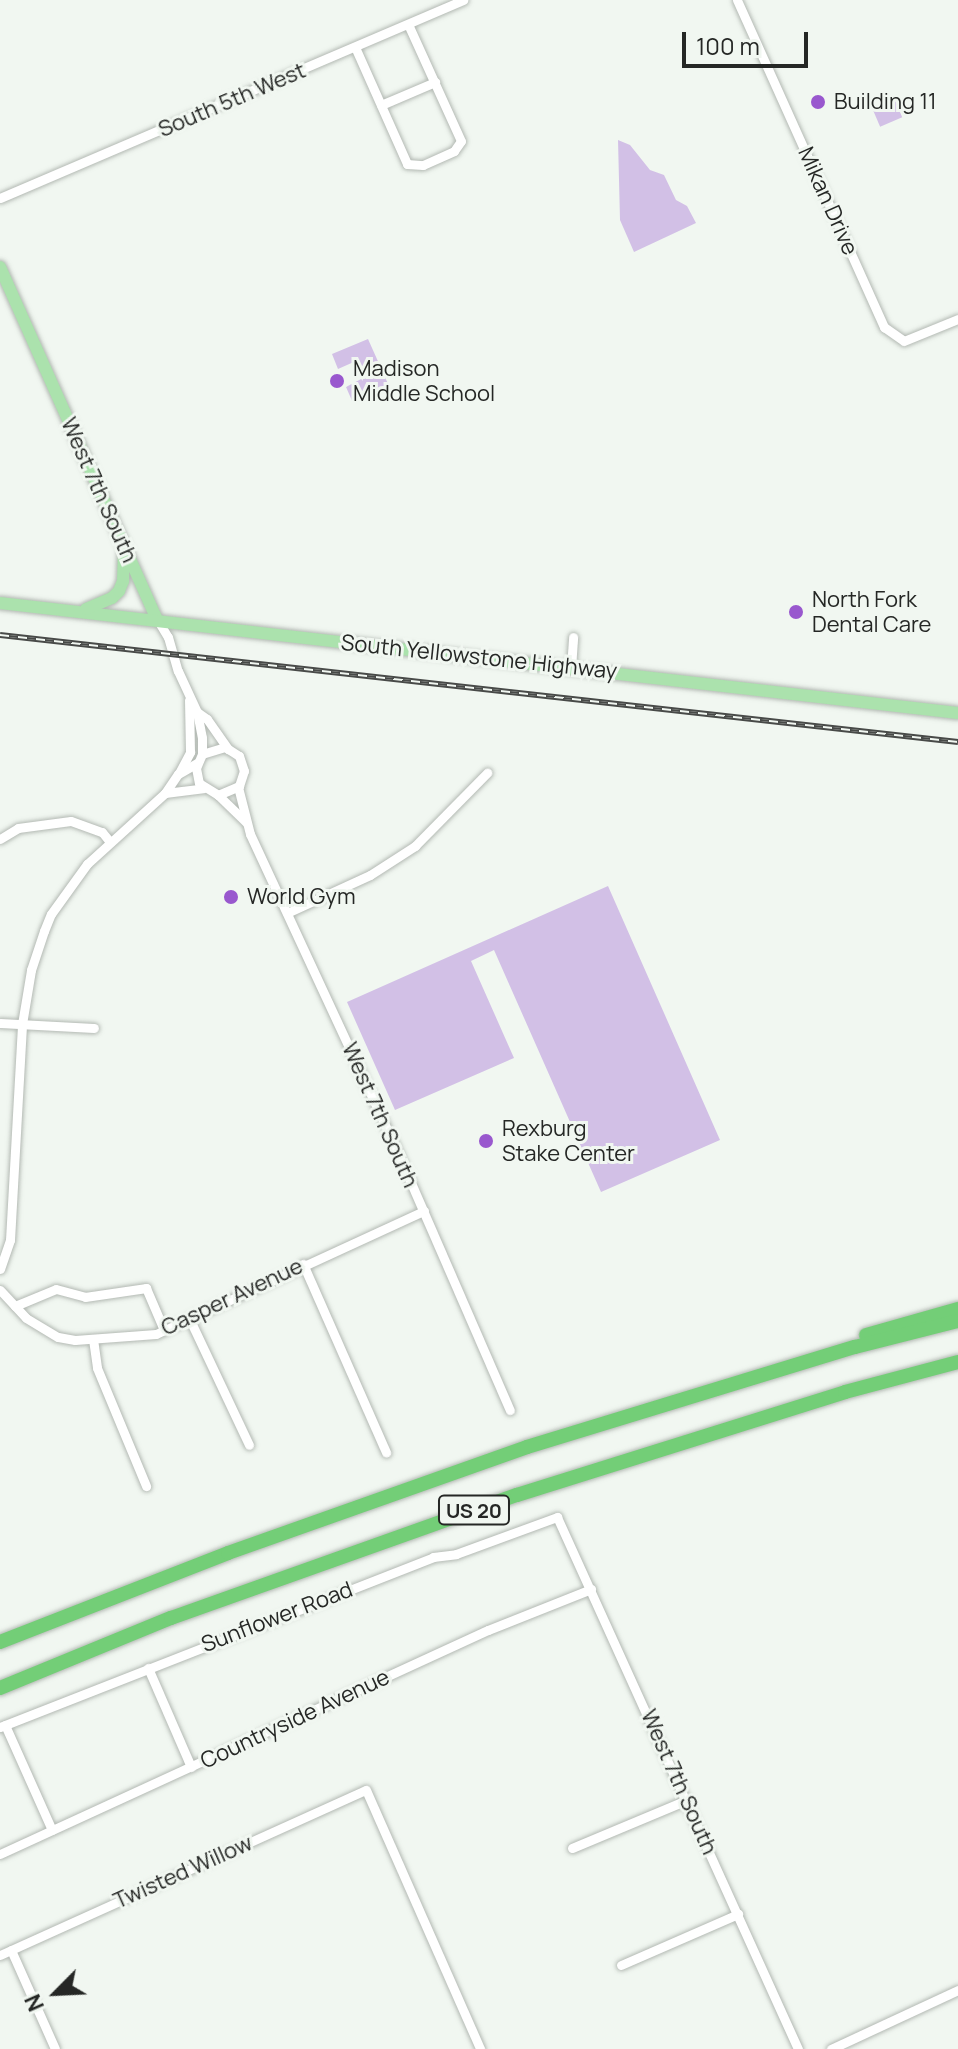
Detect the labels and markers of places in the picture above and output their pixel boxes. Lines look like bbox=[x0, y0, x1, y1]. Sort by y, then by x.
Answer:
place label: Building 11 bbox=[834, 89, 937, 115]
marker: Building 11 bbox=[809, 93, 827, 111]
place label: Madison Middle School bbox=[353, 355, 495, 406]
marker: Madison Middle School bbox=[328, 372, 346, 390]
place label: North Fork Dental Care bbox=[812, 586, 931, 638]
marker: North Fork Dental Care bbox=[787, 603, 805, 621]
place label: World Gym bbox=[247, 884, 356, 910]
marker: World Gym bbox=[222, 888, 240, 906]
place label: Rexburg Stake Center bbox=[502, 1115, 635, 1166]
marker: Rexburg Stake Center bbox=[477, 1132, 495, 1150]

